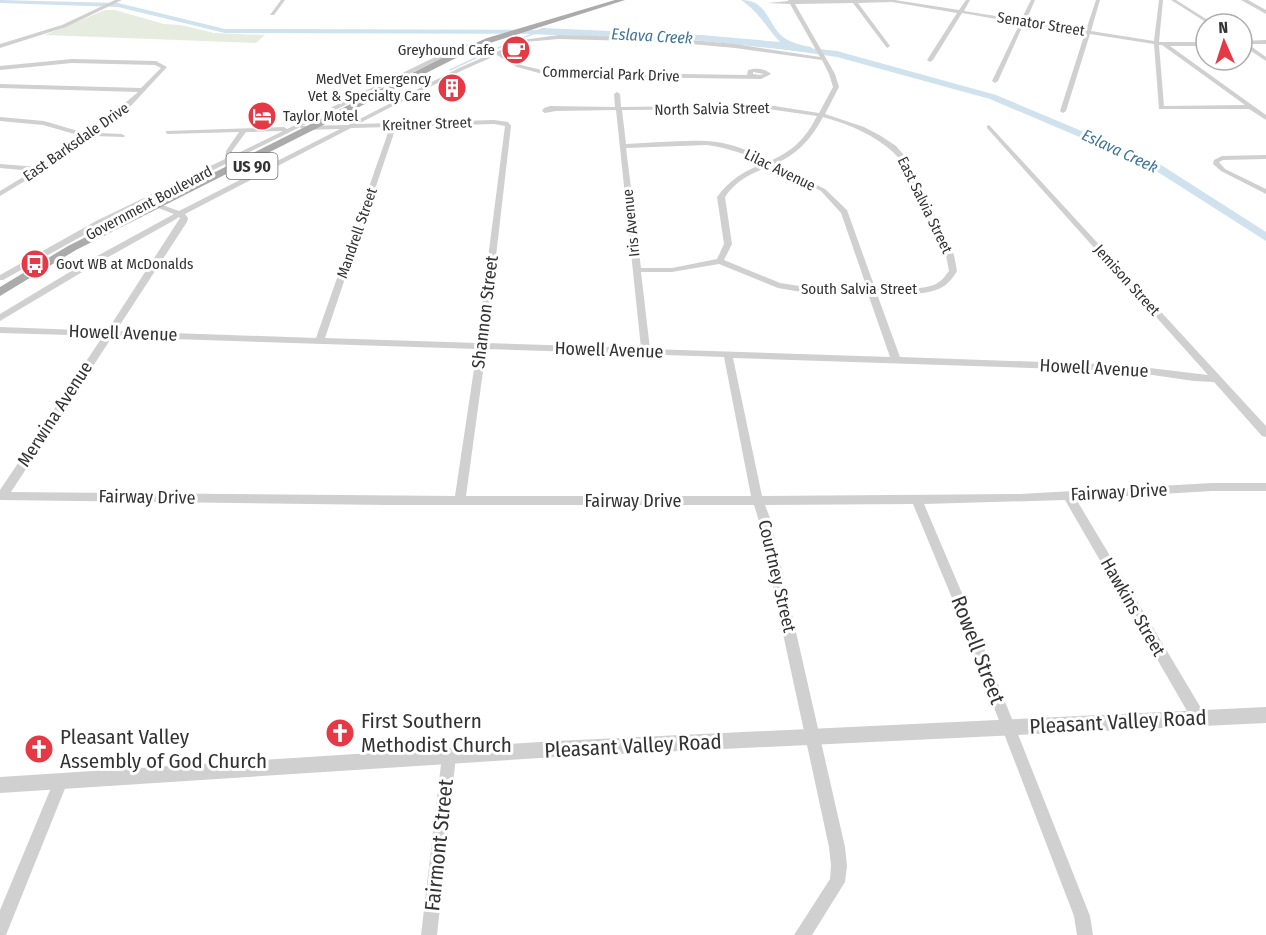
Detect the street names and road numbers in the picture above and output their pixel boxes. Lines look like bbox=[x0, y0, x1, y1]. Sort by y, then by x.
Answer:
street label: Senator Street bbox=[996, 8, 1086, 40]
street label: Commercial Park Drive bbox=[542, 63, 680, 85]
street label: East Barksdale Drive bbox=[20, 99, 132, 185]
street label: North Salvia Street bbox=[654, 99, 770, 119]
street label: Kreitner Street bbox=[382, 113, 472, 135]
street label: Lilac Avenue bbox=[742, 145, 818, 195]
road number: US 90 bbox=[226, 153, 278, 179]
street label: East Salvia Street bbox=[894, 154, 956, 256]
street label: Government Boulevard bbox=[83, 162, 215, 244]
street label: Mandrell Street bbox=[333, 185, 381, 281]
street label: Iris Avenue bbox=[618, 188, 644, 258]
street label: Jemison Street bbox=[1090, 241, 1164, 319]
street label: Shannon Street bbox=[467, 254, 503, 370]
street label: South Salvia Street bbox=[801, 280, 917, 298]
street label: Howell Avenue bbox=[68, 320, 178, 346]
street label: Howell Avenue bbox=[554, 337, 664, 363]
street label: Howell Avenue bbox=[1039, 354, 1149, 382]
street label: Merwina Avenue bbox=[13, 357, 97, 471]
street label: Fairway Drive bbox=[1070, 478, 1168, 506]
street label: Fairway Drive bbox=[98, 485, 196, 509]
street label: Fairway Drive bbox=[585, 490, 682, 512]
street label: Courtney Street bbox=[753, 518, 801, 634]
street label: Hawkins Street bbox=[1096, 554, 1170, 660]
street label: Rowell Street bbox=[945, 592, 1011, 708]
street label: Pleasant Valley Road bbox=[1029, 704, 1207, 740]
street label: Pleasant Valley Road bbox=[544, 728, 722, 764]
street label: Fairmont Street bbox=[419, 778, 459, 912]

